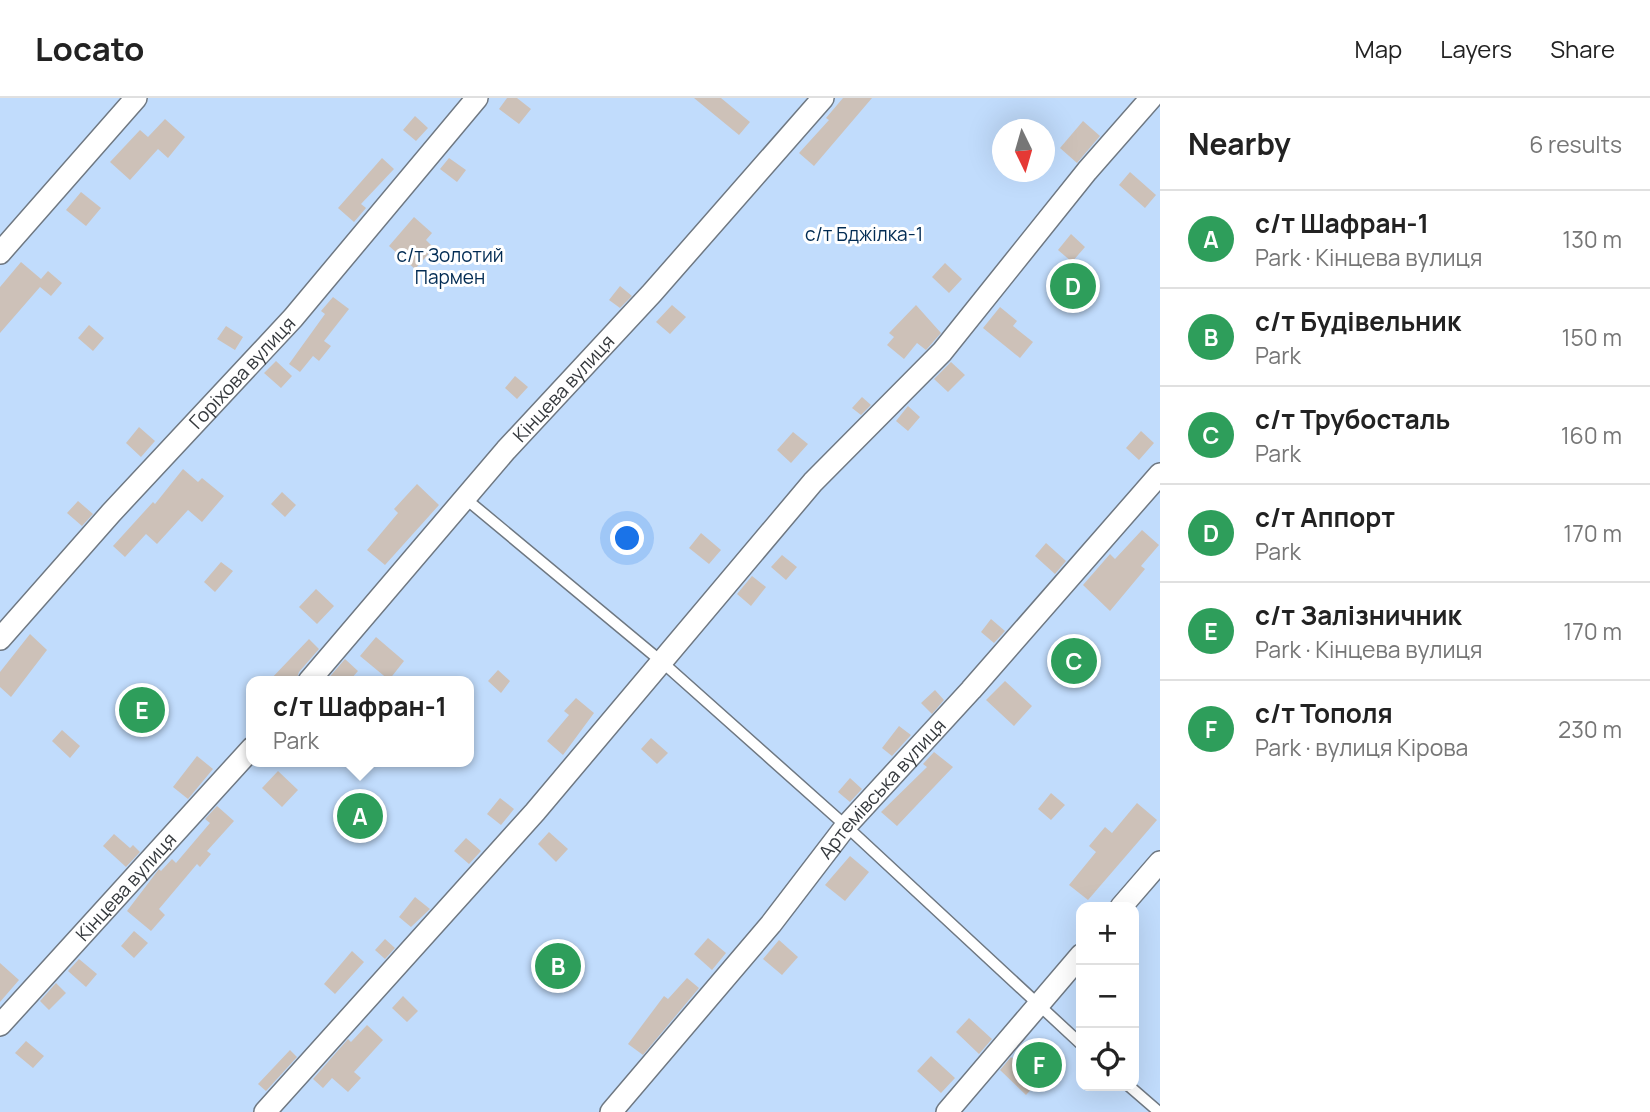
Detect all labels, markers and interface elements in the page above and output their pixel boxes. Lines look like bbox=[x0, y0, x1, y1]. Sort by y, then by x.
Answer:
text: Locato bbox=[35, 26, 145, 71]
text: Map bbox=[1355, 32, 1402, 65]
text: Layers bbox=[1440, 32, 1512, 65]
text: Share bbox=[1550, 32, 1615, 65]
north arrow bbox=[992, 119, 1055, 182]
text: Nearby bbox=[1188, 123, 1291, 164]
text: 6 results bbox=[1529, 128, 1622, 160]
text: с/т Шафран-1 bbox=[1255, 205, 1429, 241]
park label: с/т Бджілка-1 bbox=[805, 221, 923, 247]
text: A bbox=[1203, 223, 1219, 255]
text: 130 m bbox=[1562, 223, 1622, 255]
text: Park · Кінцева вулиця bbox=[1255, 241, 1482, 273]
park label: с/т Золотий Пармен bbox=[396, 242, 504, 290]
pin: D bbox=[1050, 260, 1096, 312]
text: с/т Будівельник bbox=[1255, 303, 1461, 339]
street label: Горіхова вулиця bbox=[183, 311, 301, 434]
text: B bbox=[1204, 321, 1218, 353]
text: 150 m bbox=[1562, 321, 1622, 353]
street label: Кінцева вулиця bbox=[507, 329, 620, 448]
text: Park bbox=[1255, 339, 1301, 371]
text: с/т Трубосталь bbox=[1255, 401, 1450, 437]
text: C bbox=[1203, 419, 1220, 451]
text: 160 m bbox=[1561, 419, 1622, 451]
text: Park bbox=[1255, 437, 1301, 469]
text: с/т Аппорт bbox=[1255, 499, 1395, 535]
text: D bbox=[1203, 517, 1219, 549]
text: 170 m bbox=[1563, 517, 1622, 549]
your location bbox=[610, 521, 644, 555]
text: Park bbox=[1255, 535, 1301, 567]
text: с/т Залізничник bbox=[1255, 597, 1462, 633]
text: E bbox=[1204, 615, 1218, 647]
text: 170 m bbox=[1563, 615, 1622, 647]
text: Park · Кінцева вулиця bbox=[1255, 633, 1482, 665]
pin: C bbox=[1051, 635, 1097, 687]
popup bbox=[246, 676, 474, 767]
pin: E bbox=[119, 684, 165, 736]
text: с/т Шафран-1 bbox=[273, 688, 447, 724]
text: с/т Тополя bbox=[1255, 695, 1393, 731]
street label: Артемівська вулиця bbox=[812, 713, 951, 864]
text: F bbox=[1205, 713, 1217, 745]
text: 230 m bbox=[1558, 713, 1622, 745]
text: Park bbox=[273, 724, 319, 756]
text: Park · вулиця Кірова bbox=[1255, 731, 1468, 763]
pin: A bbox=[337, 790, 383, 842]
street label: Кінцева вулиця bbox=[70, 827, 182, 947]
map controls bbox=[1076, 902, 1139, 1091]
button: + bbox=[1076, 902, 1139, 965]
pin: B bbox=[535, 940, 581, 992]
button: − bbox=[1076, 965, 1139, 1028]
button: locate bbox=[1076, 1028, 1139, 1091]
pin: F bbox=[1016, 1039, 1062, 1091]

